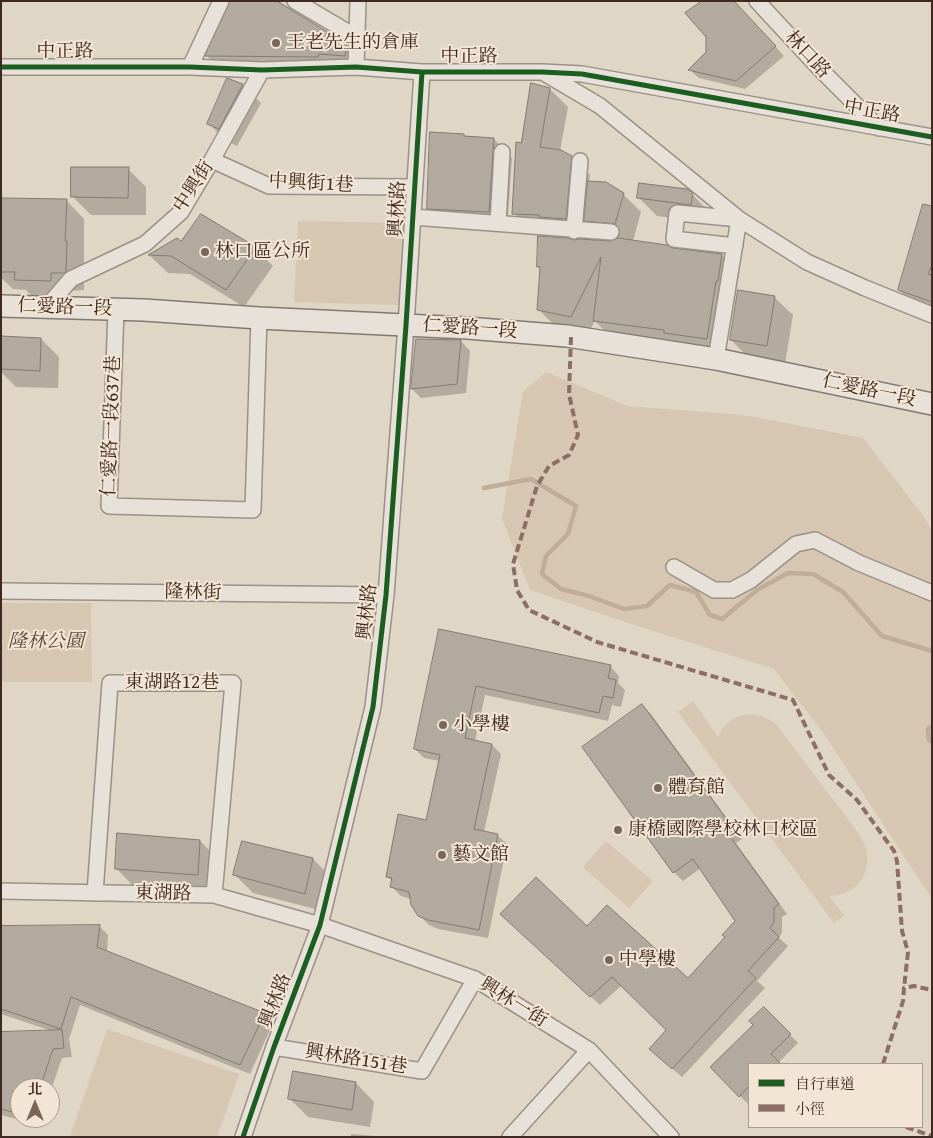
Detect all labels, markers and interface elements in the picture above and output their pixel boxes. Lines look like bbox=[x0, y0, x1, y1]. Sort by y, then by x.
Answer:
street label: 林口路 bbox=[779, 26, 835, 84]
place label: 王老先生的倉庫 bbox=[286, 32, 419, 54]
marker: 王老先生的倉庫 bbox=[270, 37, 282, 49]
street label: 中正路 bbox=[37, 41, 93, 63]
street label: 中正路 bbox=[441, 46, 497, 68]
street label: 中正路 bbox=[842, 96, 902, 128]
street label: 中興街 bbox=[169, 157, 219, 217]
street label: 中興街1巷 bbox=[268, 170, 354, 198]
street label: 興林路 bbox=[385, 180, 411, 238]
place label: 林口區公所 bbox=[215, 241, 310, 263]
marker: 林口區公所 bbox=[199, 246, 211, 258]
street label: 仁愛路一段 bbox=[17, 295, 113, 321]
street label: 仁愛路一段 bbox=[422, 314, 518, 344]
street label: 仁愛路一段637巷 bbox=[98, 355, 126, 497]
street label: 仁愛路一段 bbox=[820, 370, 918, 412]
street label: 隆林街 bbox=[164, 581, 222, 605]
street label: 興林路 bbox=[354, 582, 382, 642]
park label: 隆林公園 bbox=[8, 631, 84, 653]
street label: 東湖路12巷 bbox=[125, 672, 219, 694]
place label: 小學樓 bbox=[453, 714, 510, 736]
marker: 小學樓 bbox=[437, 719, 449, 731]
place label: 體育館 bbox=[668, 777, 725, 799]
marker: 體育館 bbox=[652, 782, 664, 794]
place label: 康橋國際學校林口校區 bbox=[628, 819, 818, 841]
marker: 康橋國際學校林口校區 bbox=[612, 824, 624, 836]
place label: 藝文館 bbox=[452, 844, 509, 866]
marker: 藝文館 bbox=[436, 849, 448, 861]
street label: 東湖路 bbox=[134, 882, 192, 906]
place label: 中學樓 bbox=[619, 949, 676, 971]
marker: 中學樓 bbox=[603, 954, 615, 966]
street label: 興林路 bbox=[255, 970, 297, 1032]
street label: 興林一街 bbox=[475, 973, 551, 1033]
street label: 興林路151巷 bbox=[303, 1041, 409, 1079]
legend bbox=[748, 1063, 923, 1128]
text: 自行車道 bbox=[795, 1073, 855, 1094]
north arrow bbox=[10, 1078, 60, 1128]
text: 北 bbox=[28, 1079, 42, 1099]
text: 小徑 bbox=[795, 1098, 825, 1119]

